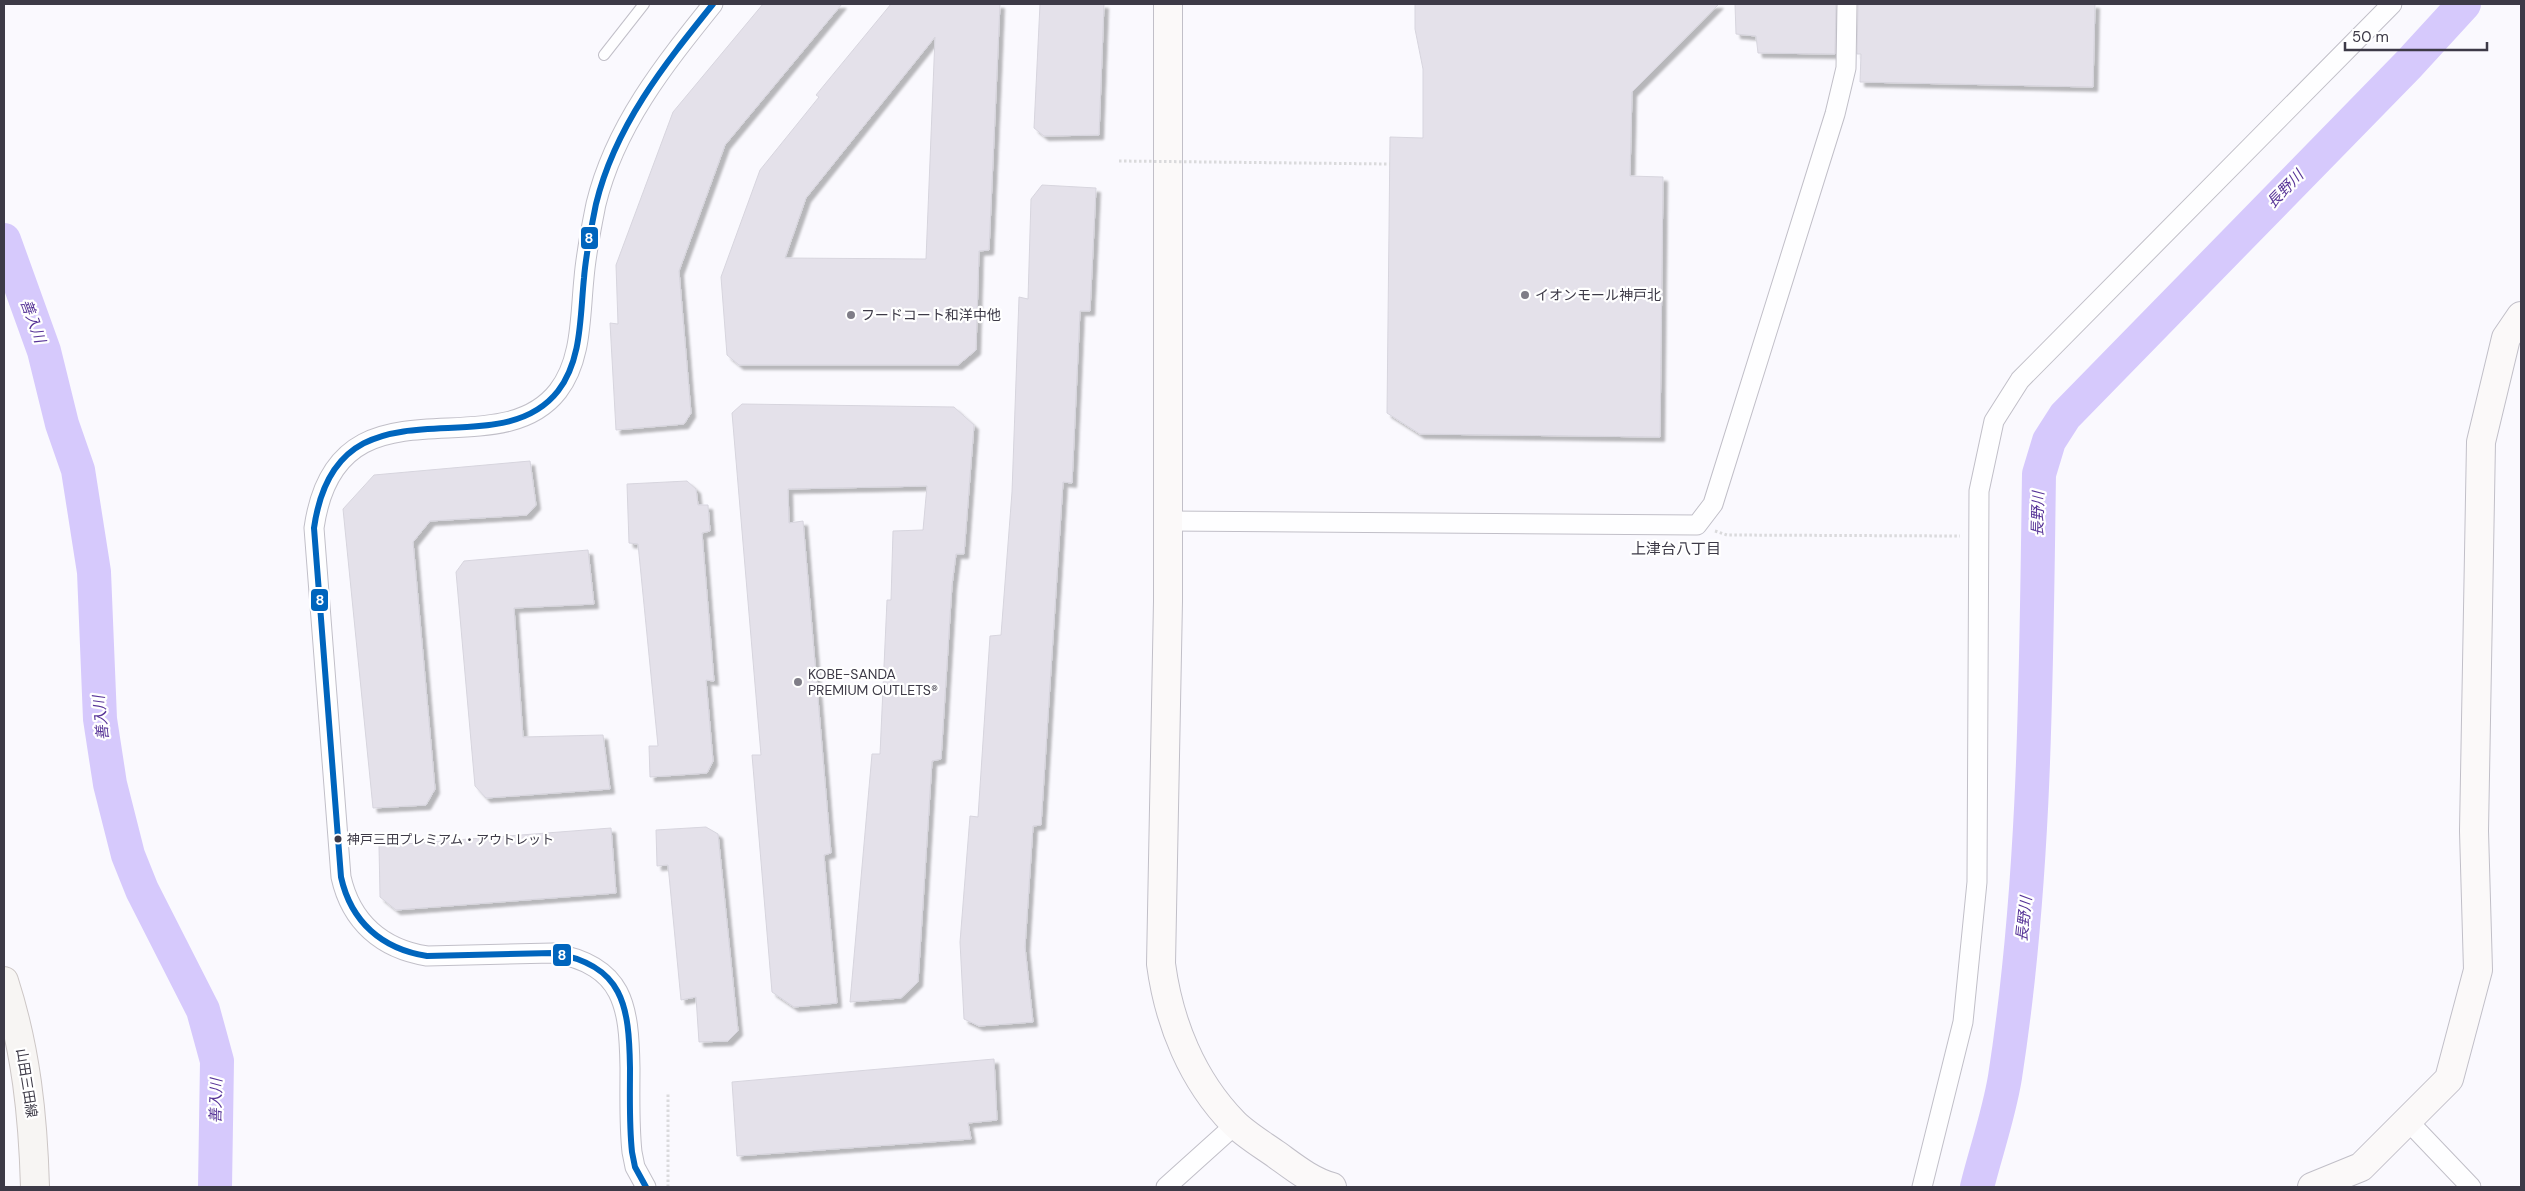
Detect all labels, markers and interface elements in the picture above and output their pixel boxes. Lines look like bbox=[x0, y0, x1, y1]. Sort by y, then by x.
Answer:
scale bar bbox=[2345, 20, 2488, 52]
text: 50 m bbox=[2352, 27, 2389, 47]
water label: 長野川 bbox=[2262, 164, 2309, 212]
line badge: 8 bbox=[580, 226, 599, 250]
text: 8 bbox=[585, 229, 594, 247]
place label: イオンモール神戸北 bbox=[1535, 286, 1661, 304]
marker: イオンモール神戸北 bbox=[1519, 289, 1531, 301]
water label: 善入川 bbox=[16, 296, 51, 347]
place label: フードコート和洋中他 bbox=[861, 306, 1001, 324]
marker: フードコート和洋中他 bbox=[845, 309, 857, 321]
water label: 長野川 bbox=[2028, 489, 2048, 537]
district label: 上津台八丁目 bbox=[1631, 539, 1721, 559]
line badge: 8 bbox=[310, 588, 329, 612]
text: 8 bbox=[316, 591, 325, 609]
place label: KOBE-SANDA PREMIUM OUTLETS® bbox=[808, 665, 938, 699]
marker: KOBE-SANDA PREMIUM OUTLETS® bbox=[792, 676, 804, 688]
water label: 善入川 bbox=[88, 693, 113, 741]
place label: 神戸三田プレミアム・アウトレット bbox=[347, 831, 554, 848]
marker: 神戸三田プレミアム・アウトレット bbox=[333, 834, 343, 844]
water label: 長野川 bbox=[2012, 894, 2037, 942]
line badge: 8 bbox=[552, 943, 572, 967]
text: 8 bbox=[558, 946, 567, 964]
street label: 山田三田線 bbox=[13, 1047, 41, 1119]
water label: 善入川 bbox=[206, 1076, 226, 1124]

